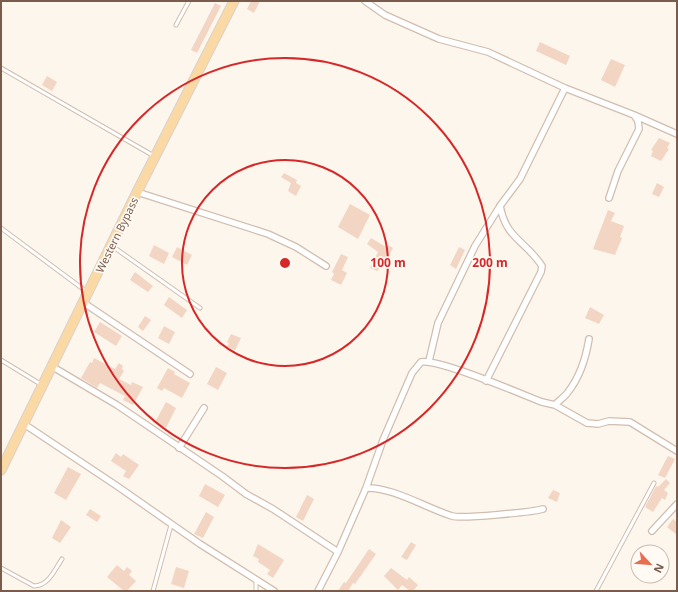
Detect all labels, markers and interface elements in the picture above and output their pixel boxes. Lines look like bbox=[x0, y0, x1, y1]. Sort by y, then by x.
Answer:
street label: Western Bypass bbox=[92, 195, 141, 275]
text: 100 m bbox=[370, 254, 406, 271]
text: 200 m bbox=[472, 254, 508, 271]
centre of rings bbox=[278, 256, 292, 270]
north arrow bbox=[630, 544, 670, 584]
text: N bbox=[651, 561, 668, 576]

